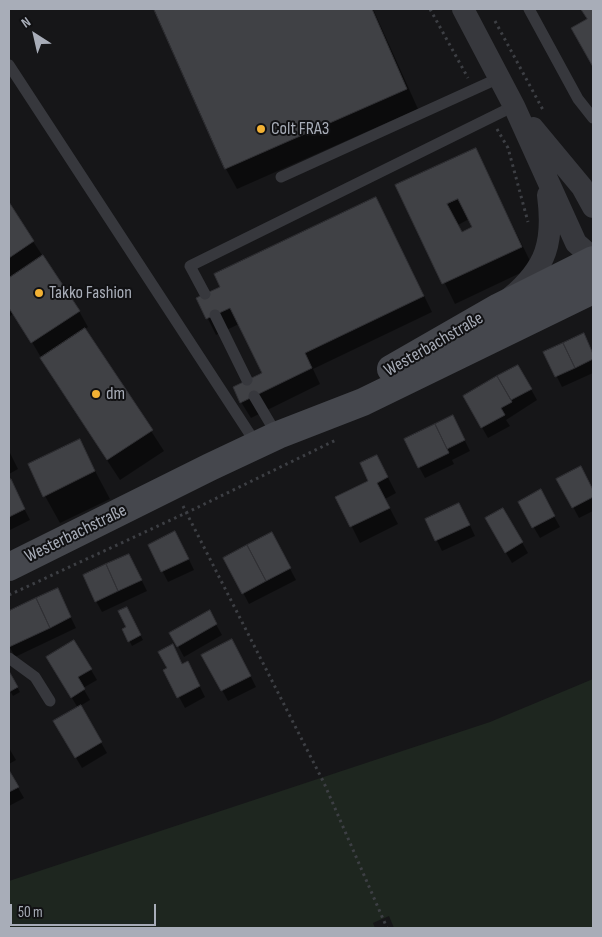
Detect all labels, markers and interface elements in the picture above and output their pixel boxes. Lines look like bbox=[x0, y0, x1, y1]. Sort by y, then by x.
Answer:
north arrow bbox=[10, 10, 60, 60]
text: N bbox=[18, 13, 34, 31]
place label: Colt FRA3 bbox=[271, 118, 329, 140]
marker: Colt FRA3 bbox=[255, 123, 267, 135]
place label: Takko Fashion bbox=[49, 282, 132, 304]
marker: Takko Fashion bbox=[33, 287, 45, 299]
street label: Westerbachstraße bbox=[381, 308, 487, 382]
place label: dm bbox=[106, 383, 125, 405]
marker: dm bbox=[90, 388, 102, 400]
street label: Westerbachstraße bbox=[22, 500, 130, 568]
scale bar bbox=[12, 894, 159, 926]
text: 50 m bbox=[18, 903, 43, 922]

